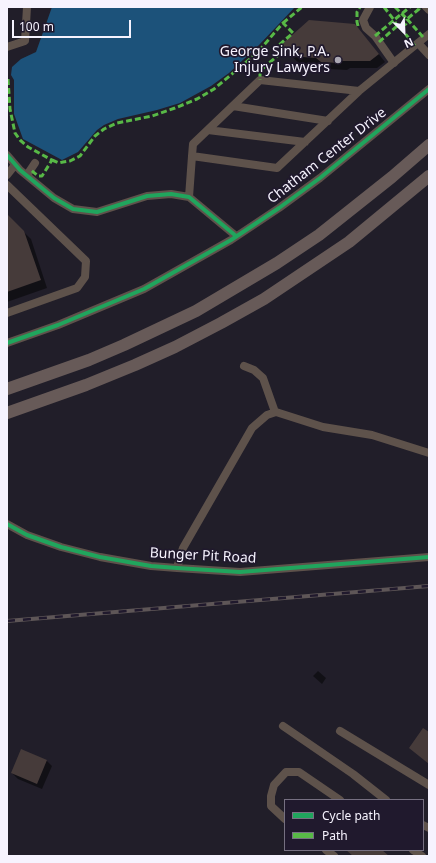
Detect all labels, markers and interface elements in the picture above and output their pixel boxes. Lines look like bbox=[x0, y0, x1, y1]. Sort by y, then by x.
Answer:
scale bar bbox=[14, 12, 133, 38]
north arrow bbox=[384, 12, 424, 52]
text: 100 m bbox=[19, 18, 54, 35]
text: N bbox=[402, 35, 416, 52]
place label: George Sink, P.A. Injury Lawyers bbox=[220, 44, 330, 76]
marker: George Sink, P.A. Injury Lawyers bbox=[333, 55, 343, 65]
street label: Chatham Center Drive bbox=[264, 104, 390, 208]
street label: Bunger Pit Road bbox=[149, 545, 257, 567]
legend bbox=[284, 799, 424, 851]
text: Cycle path bbox=[322, 807, 380, 824]
text: Path bbox=[322, 827, 348, 844]

